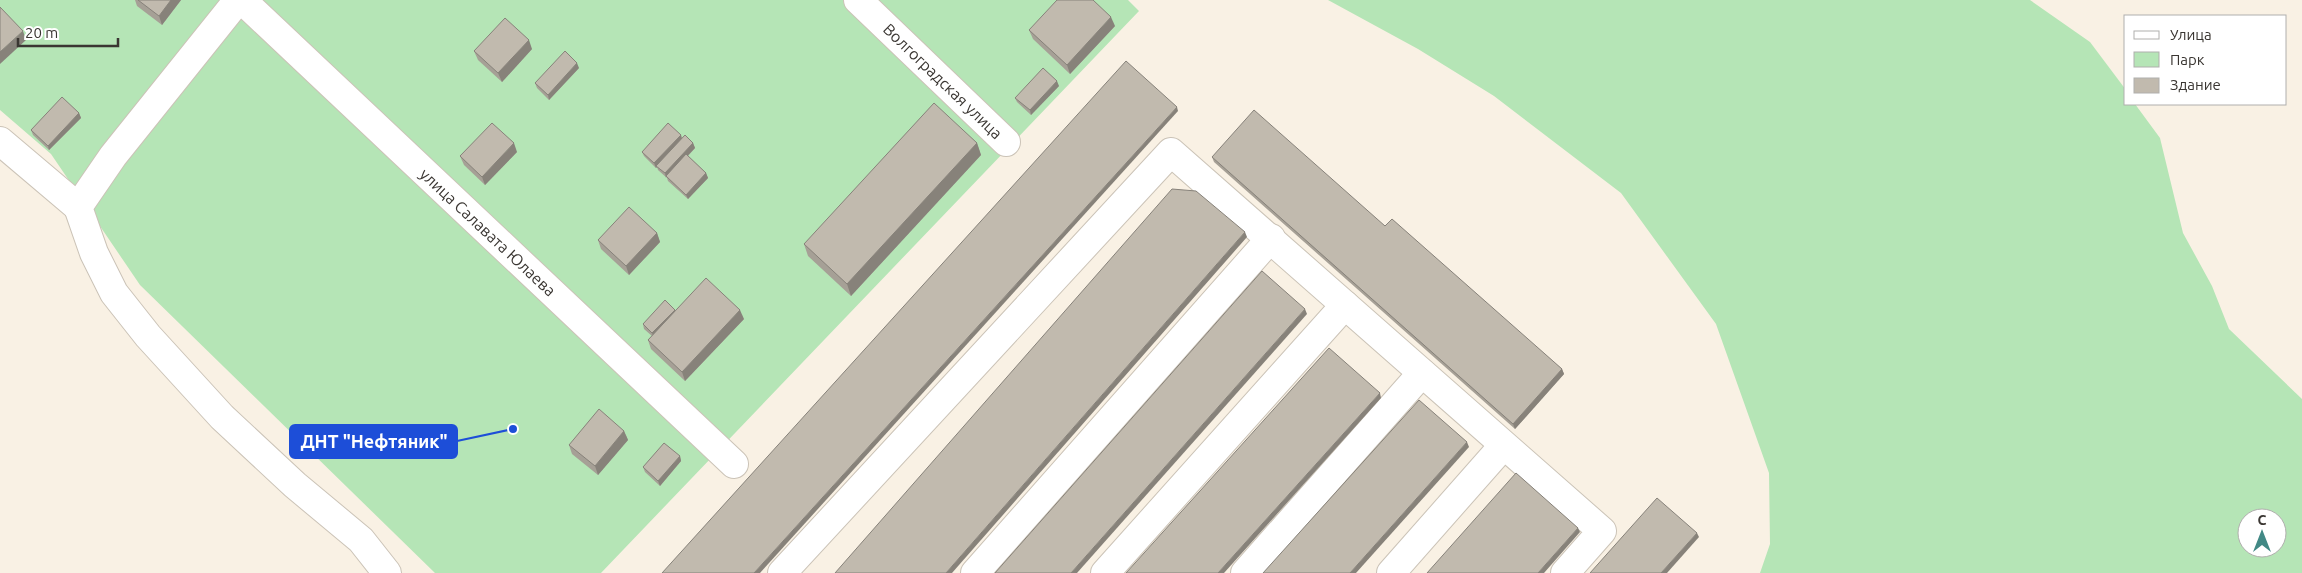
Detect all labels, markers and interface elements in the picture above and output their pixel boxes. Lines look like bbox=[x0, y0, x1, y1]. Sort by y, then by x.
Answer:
scale bar bbox=[18, 15, 118, 47]
legend bbox=[2124, 15, 2287, 105]
street label: Волгоградская улица bbox=[880, 20, 1006, 142]
text: 20 m bbox=[25, 24, 58, 41]
text: Улица bbox=[2170, 26, 2212, 43]
text: Парк bbox=[2170, 51, 2205, 68]
text: Здание bbox=[2170, 76, 2221, 93]
street label: улица Салавата Юлаева bbox=[417, 164, 559, 300]
callout: ДНТ "Нефтяник" bbox=[290, 425, 457, 458]
text: ДНТ "Нефтяник" bbox=[300, 431, 448, 451]
north arrow bbox=[2237, 508, 2287, 558]
text: С bbox=[2258, 512, 2267, 528]

